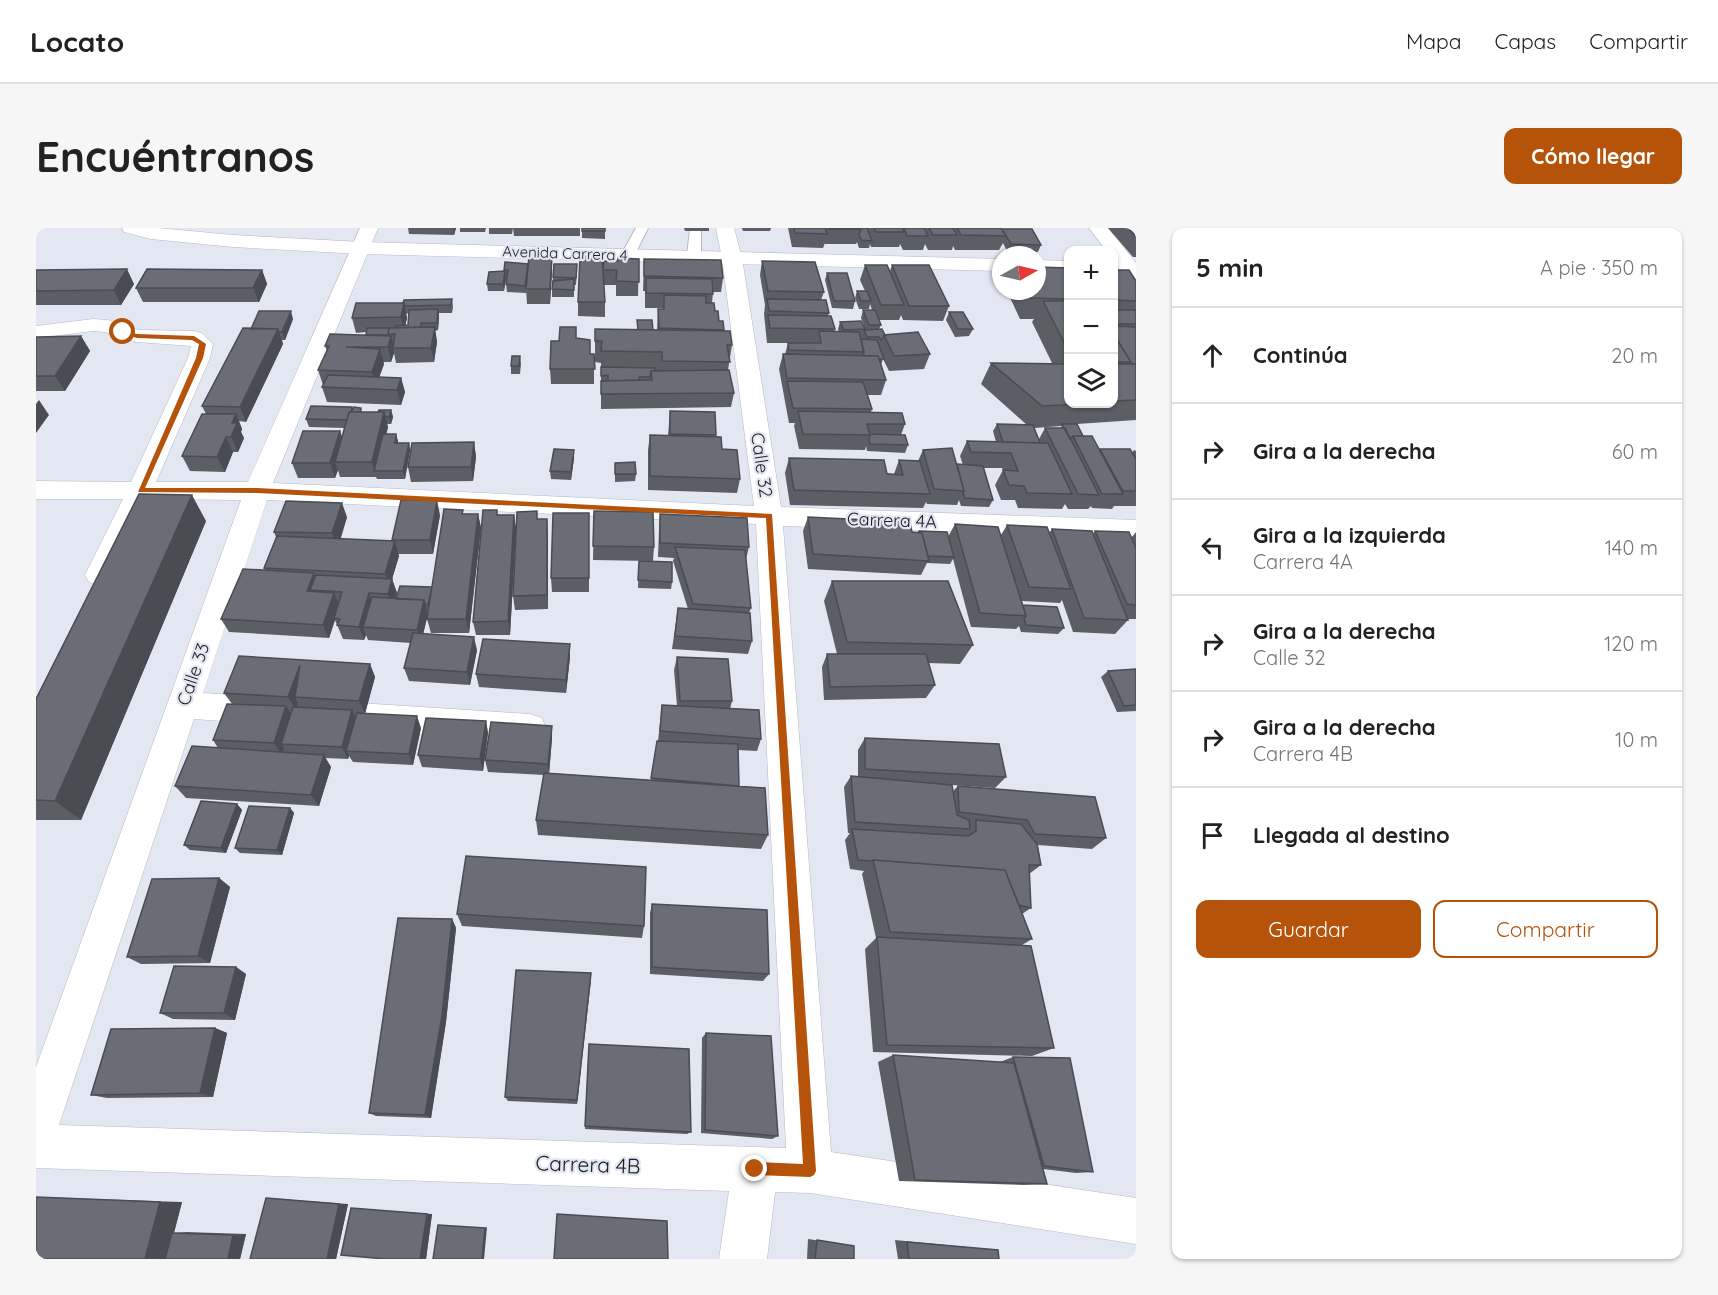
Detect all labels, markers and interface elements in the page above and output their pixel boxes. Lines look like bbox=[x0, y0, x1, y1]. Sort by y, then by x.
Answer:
text: Locato bbox=[30, 24, 124, 59]
text: Mapa bbox=[1406, 28, 1461, 54]
text: Capas bbox=[1494, 28, 1556, 54]
text: Compartir bbox=[1589, 28, 1688, 54]
button: Cómo llegar bbox=[1504, 128, 1682, 184]
text: Encuéntranos bbox=[36, 130, 314, 183]
street label: Avenida Carrera 4 bbox=[502, 241, 628, 265]
north arrow bbox=[992, 246, 1046, 300]
map controls bbox=[1064, 246, 1118, 408]
button: + bbox=[1064, 246, 1118, 300]
text: 5 min bbox=[1196, 251, 1264, 284]
text: A pie · 350 m bbox=[1540, 255, 1658, 280]
button: − bbox=[1064, 300, 1118, 354]
route start bbox=[109, 318, 135, 344]
icon: ahead bbox=[1196, 339, 1229, 372]
text: Continúa bbox=[1253, 341, 1348, 369]
text: 20 m bbox=[1611, 343, 1658, 368]
button: layers bbox=[1064, 354, 1118, 408]
street label: Calle 32 bbox=[746, 431, 778, 499]
icon: right bbox=[1196, 435, 1229, 468]
text: Gira a la derecha bbox=[1253, 437, 1436, 465]
text: 60 m bbox=[1612, 439, 1658, 464]
street label: Carrera 4A bbox=[847, 507, 938, 533]
text: Gira a la izquierda bbox=[1253, 521, 1446, 549]
icon: left bbox=[1196, 531, 1229, 564]
text: 140 m bbox=[1605, 535, 1658, 560]
text: Carrera 4A bbox=[1253, 549, 1353, 574]
text: Gira a la derecha bbox=[1253, 617, 1436, 645]
icon: right bbox=[1196, 627, 1229, 660]
text: 120 m bbox=[1604, 631, 1658, 656]
street label: Calle 33 bbox=[172, 640, 214, 708]
text: Calle 32 bbox=[1253, 645, 1326, 670]
text: Gira a la derecha bbox=[1253, 713, 1436, 741]
icon: right bbox=[1196, 723, 1229, 756]
text: 10 m bbox=[1615, 727, 1658, 752]
text: Carrera 4B bbox=[1253, 741, 1353, 766]
icon: arrive bbox=[1196, 819, 1229, 852]
text: Llegada al destino bbox=[1253, 821, 1450, 849]
button: Guardar bbox=[1196, 900, 1421, 958]
button: Compartir bbox=[1433, 900, 1658, 958]
street label: Carrera 4B bbox=[535, 1149, 641, 1179]
route end bbox=[741, 1155, 767, 1181]

